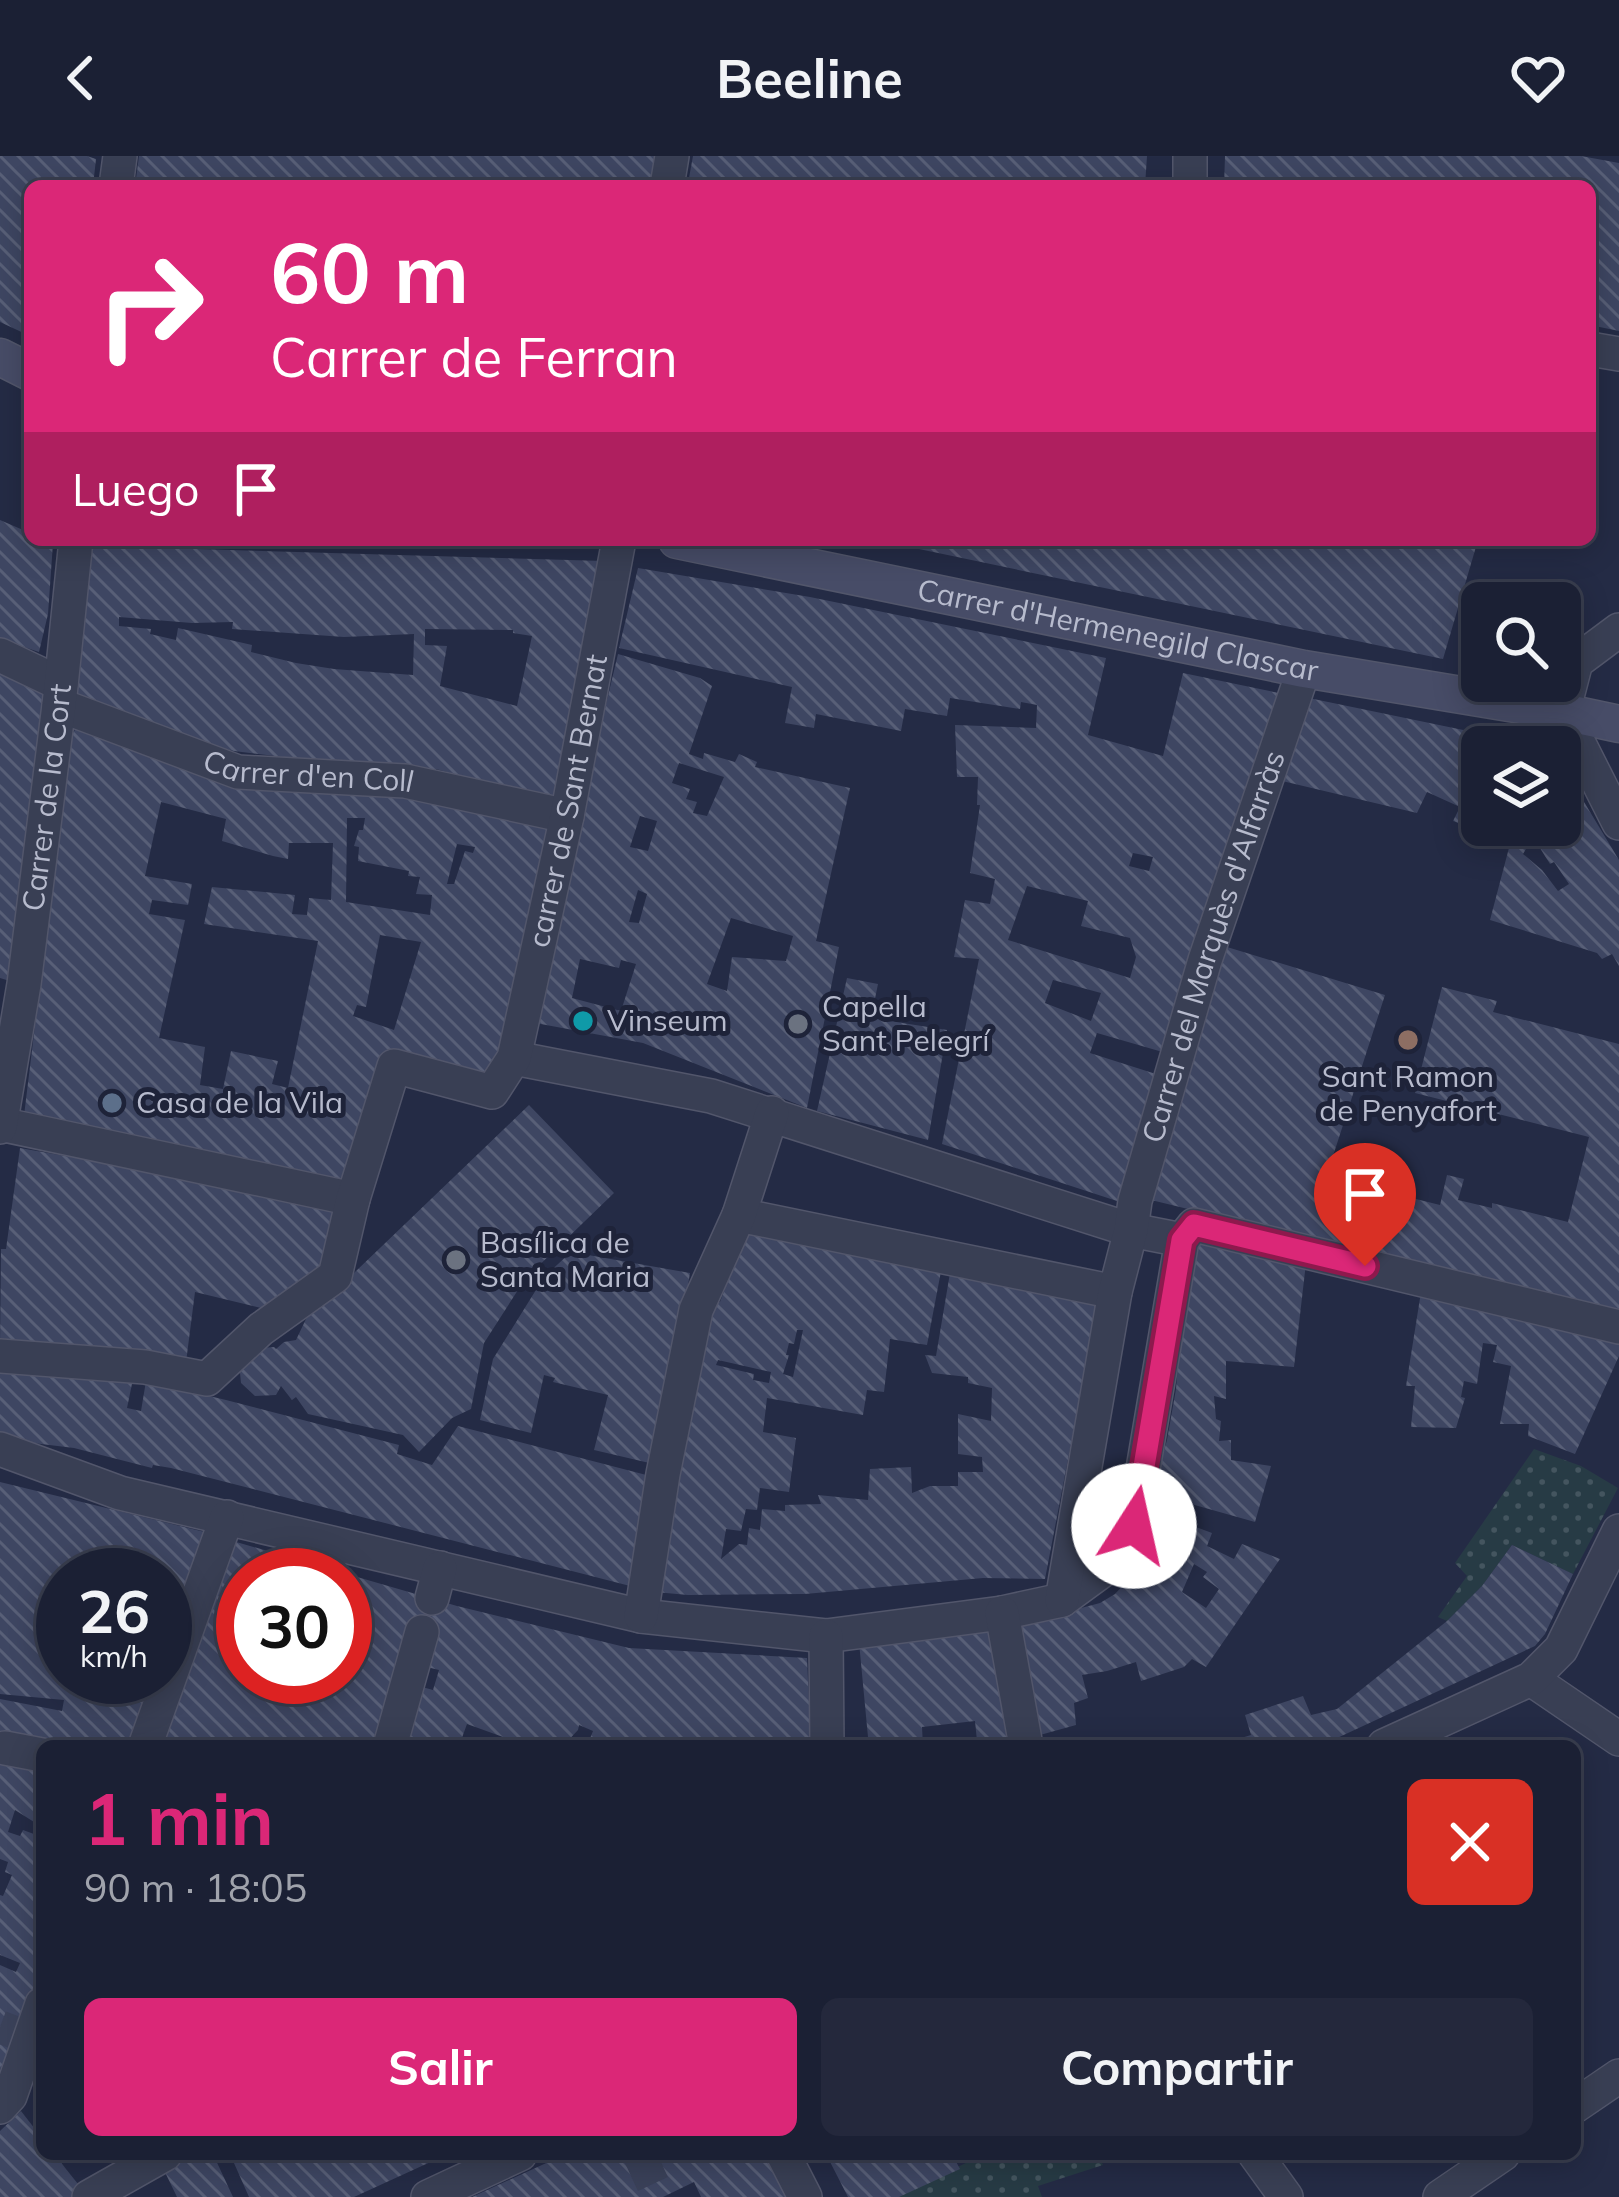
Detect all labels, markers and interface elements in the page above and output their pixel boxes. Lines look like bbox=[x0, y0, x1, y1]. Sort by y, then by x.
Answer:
text: Beeline bbox=[716, 44, 903, 112]
icon: back bbox=[48, 45, 114, 111]
icon: heart bbox=[1505, 45, 1571, 111]
text: 60 m bbox=[270, 219, 469, 324]
icon: right bbox=[72, 228, 228, 384]
text: Carrer de Ferran bbox=[270, 323, 678, 391]
icon: arrive bbox=[223, 456, 289, 522]
text: Luego bbox=[72, 461, 199, 517]
street label: Carrer d'Hermenegild Clascar bbox=[914, 570, 1321, 689]
map controls bbox=[1461, 582, 1581, 846]
button: search bbox=[1461, 582, 1581, 702]
street label: carrer de Sant Bernat bbox=[519, 651, 615, 951]
street label: Carrer de la Cort bbox=[13, 682, 79, 913]
button: layers bbox=[1461, 726, 1581, 846]
street label: Carrer d'en Coll bbox=[198, 741, 418, 800]
street label: Carrer del Marquès d'Alfarràs bbox=[1133, 745, 1293, 1147]
place label: Capella Sant Pelegrí bbox=[822, 987, 991, 1059]
place label: Vinseum bbox=[607, 1001, 728, 1039]
marker: Vinseum bbox=[570, 1008, 596, 1034]
marker: Capella Sant Pelegrí bbox=[785, 1011, 811, 1037]
marker: Sant Ramon de Penyafort bbox=[1395, 1027, 1421, 1053]
place label: Sant Ramon de Penyafort bbox=[1319, 1057, 1497, 1129]
place label: Casa de la Vila bbox=[136, 1083, 343, 1121]
marker: Casa de la Vila bbox=[99, 1090, 125, 1116]
pin bbox=[1314, 1143, 1416, 1266]
icon: arrive bbox=[1332, 1161, 1398, 1227]
place label: Basílica de Santa Maria bbox=[480, 1223, 650, 1295]
marker: Basílica de Santa Maria bbox=[443, 1247, 469, 1273]
position arrow bbox=[1071, 1463, 1197, 1589]
speed limit sign: 30 bbox=[216, 1548, 372, 1704]
text: 26 bbox=[78, 1573, 150, 1648]
text: km/h bbox=[80, 1637, 148, 1675]
text: 1 min bbox=[84, 1773, 274, 1863]
button: close bbox=[1407, 1779, 1533, 1905]
text: 90 m · 18:05 bbox=[84, 1863, 307, 1912]
button: Salir bbox=[84, 1998, 797, 2136]
button: Compartir bbox=[821, 1998, 1533, 2136]

